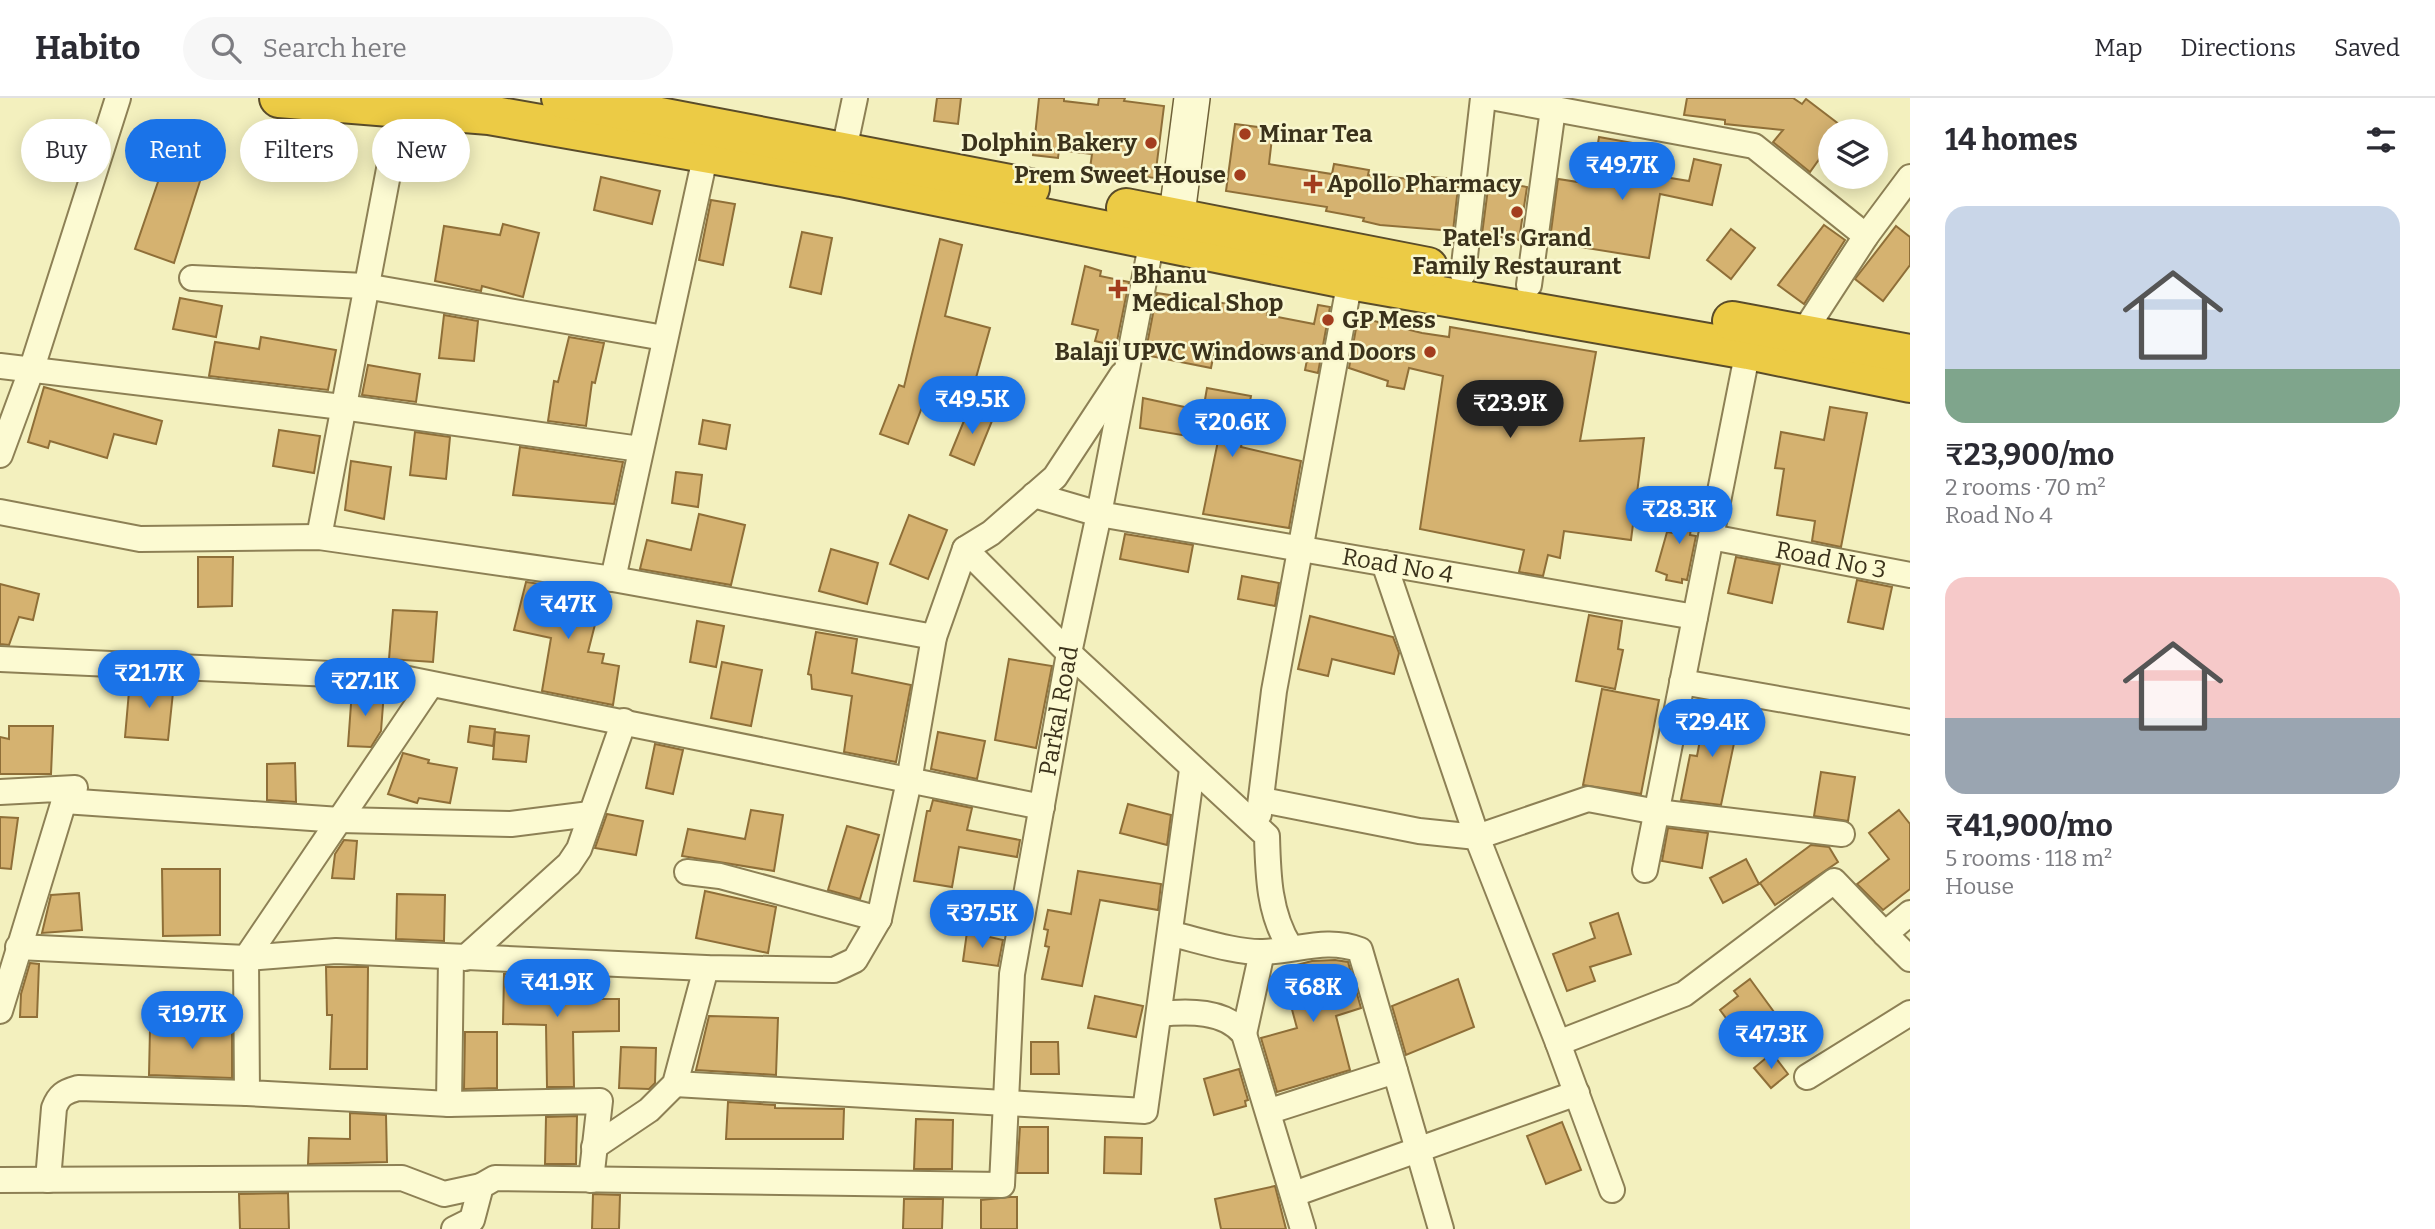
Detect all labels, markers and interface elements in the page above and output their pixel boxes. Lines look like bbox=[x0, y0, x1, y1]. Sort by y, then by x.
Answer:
search box bbox=[183, 17, 673, 80]
text: Habito bbox=[35, 28, 141, 68]
icon: search bbox=[207, 29, 245, 67]
text: Search here bbox=[263, 33, 407, 64]
text: Map bbox=[2094, 34, 2143, 62]
text: Directions bbox=[2181, 34, 2296, 62]
text: Saved bbox=[2334, 34, 2400, 62]
chip: Buy bbox=[21, 119, 111, 182]
chip: Rent bbox=[125, 119, 226, 182]
chip: Filters bbox=[240, 119, 358, 182]
chip: New bbox=[372, 119, 470, 182]
map controls bbox=[1818, 119, 1888, 189]
button: layers bbox=[1818, 119, 1888, 189]
place label: Minar Tea bbox=[1259, 120, 1373, 148]
icon: filters bbox=[2362, 121, 2400, 159]
text: 14 homes bbox=[1945, 122, 2078, 158]
marker: Minar Tea bbox=[1237, 126, 1253, 142]
place label: Dolphin Bakery bbox=[961, 129, 1138, 157]
marker: Dolphin Bakery bbox=[1143, 135, 1159, 151]
pin: ₹49.7K bbox=[1565, 142, 1679, 202]
text: ₹49.7K bbox=[1585, 151, 1659, 179]
place label: Prem Sweet House bbox=[1014, 161, 1226, 189]
marker: Prem Sweet House bbox=[1232, 167, 1248, 183]
place label: Apollo Pharmacy bbox=[1327, 170, 1522, 198]
marker: Apollo Pharmacy bbox=[1305, 176, 1321, 192]
marker: Patel's Grand Family Restaurant bbox=[1509, 204, 1525, 220]
place label: Patel's Grand Family Restaurant bbox=[1413, 224, 1622, 280]
icon: home bbox=[2110, 252, 2236, 378]
place label: Bhanu Medical Shop bbox=[1132, 261, 1283, 317]
marker: Bhanu Medical Shop bbox=[1110, 281, 1126, 297]
place label: GP Mess bbox=[1342, 306, 1436, 334]
marker: GP Mess bbox=[1320, 312, 1336, 328]
place label: Balaji UPVC Windows and Doors bbox=[1055, 338, 1416, 366]
marker: Balaji UPVC Windows and Doors bbox=[1422, 344, 1438, 360]
pin: ₹49.5K bbox=[915, 376, 1029, 436]
pin: ₹23.9K bbox=[1453, 380, 1567, 440]
text: ₹49.5K bbox=[934, 385, 1010, 413]
text: ₹23.9K bbox=[1473, 389, 1547, 417]
pin: ₹20.6K bbox=[1175, 400, 1289, 459]
text: ₹20.6K bbox=[1194, 408, 1270, 436]
text: ₹23,900/mo bbox=[1945, 437, 2114, 473]
text: 2 rooms · 70 m² bbox=[1945, 473, 2106, 501]
pin: ₹28.3K bbox=[1622, 486, 1736, 546]
text: ₹28.3K bbox=[1642, 495, 1717, 523]
text: Road No 4 bbox=[1945, 501, 2053, 529]
street label: Road No 3 bbox=[1773, 536, 1889, 584]
street label: Road No 4 bbox=[1340, 542, 1456, 589]
pin: ₹47K bbox=[527, 582, 609, 641]
text: ₹47K bbox=[539, 590, 597, 618]
icon: home bbox=[2110, 623, 2236, 749]
street label: Parkal Road bbox=[1033, 644, 1084, 778]
pin: ₹21.7K bbox=[92, 650, 206, 710]
pin: ₹27.1K bbox=[308, 658, 422, 718]
text: ₹21.7K bbox=[114, 659, 184, 687]
text: ₹27.1K bbox=[331, 667, 399, 695]
pin: ₹29.4K bbox=[1655, 700, 1769, 759]
text: ₹29.4K bbox=[1674, 708, 1750, 736]
text: ₹41,900/mo bbox=[1945, 808, 2113, 844]
text: 5 rooms · 118 m² bbox=[1945, 844, 2112, 872]
text: House bbox=[1945, 872, 2014, 900]
pin: ₹37.5K bbox=[925, 890, 1039, 950]
text: ₹37.5K bbox=[946, 899, 1018, 927]
pin: ₹41.9K bbox=[500, 960, 614, 1019]
pin: ₹68K bbox=[1272, 964, 1354, 1024]
text: ₹41.9K bbox=[520, 968, 594, 996]
text: ₹68K bbox=[1284, 973, 1342, 1001]
pin: ₹19.7K bbox=[135, 992, 249, 1051]
text: ₹19.7K bbox=[157, 1000, 227, 1028]
pin: ₹47.3K bbox=[1714, 1012, 1828, 1071]
text: ₹47.3K bbox=[1735, 1020, 1807, 1048]

